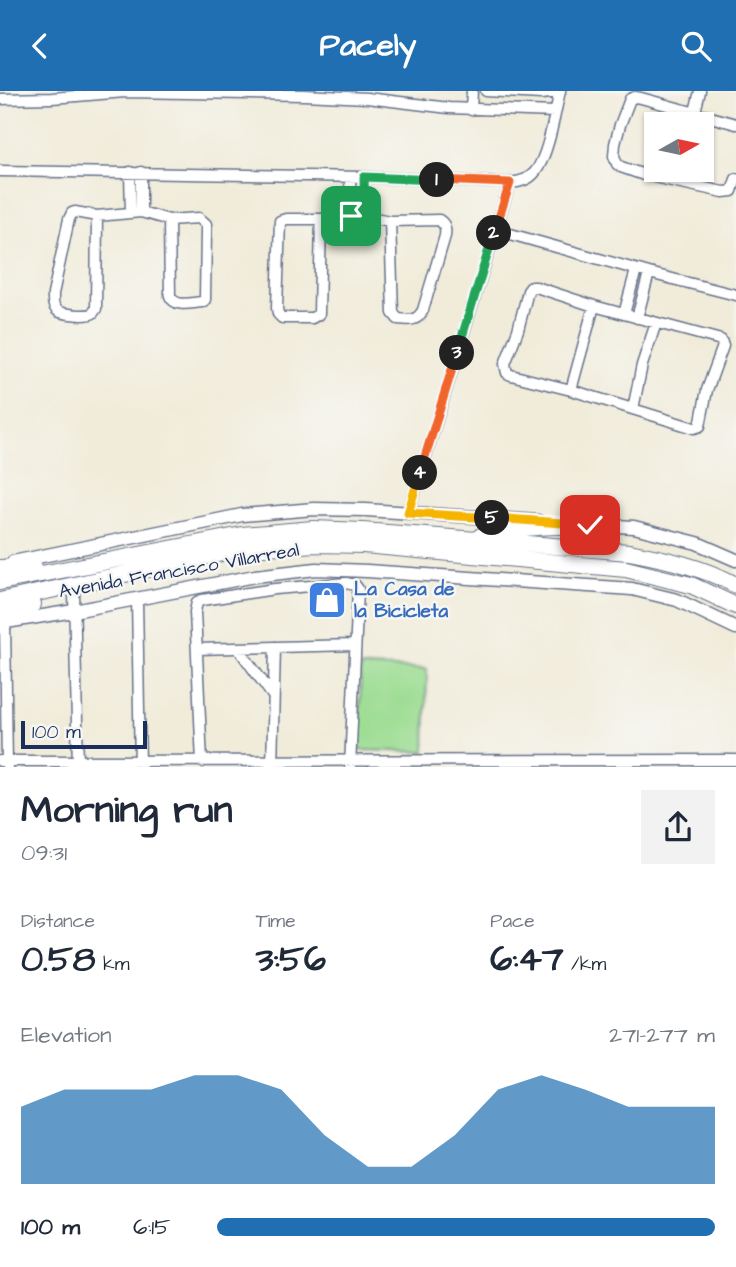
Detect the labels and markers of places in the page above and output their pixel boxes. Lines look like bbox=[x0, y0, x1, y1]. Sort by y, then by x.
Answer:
pin: 1 bbox=[420, 163, 454, 197]
pin bbox=[321, 186, 381, 246]
pin: 2 bbox=[476, 215, 512, 251]
pin: 3 bbox=[440, 335, 475, 371]
pin: 4 bbox=[402, 455, 438, 491]
pin bbox=[560, 495, 620, 555]
pin: 5 bbox=[475, 501, 510, 535]
place label: La Casa de la Bicicleta bbox=[354, 576, 455, 625]
shop icon: La Casa de la Bicicleta bbox=[306, 579, 348, 621]

